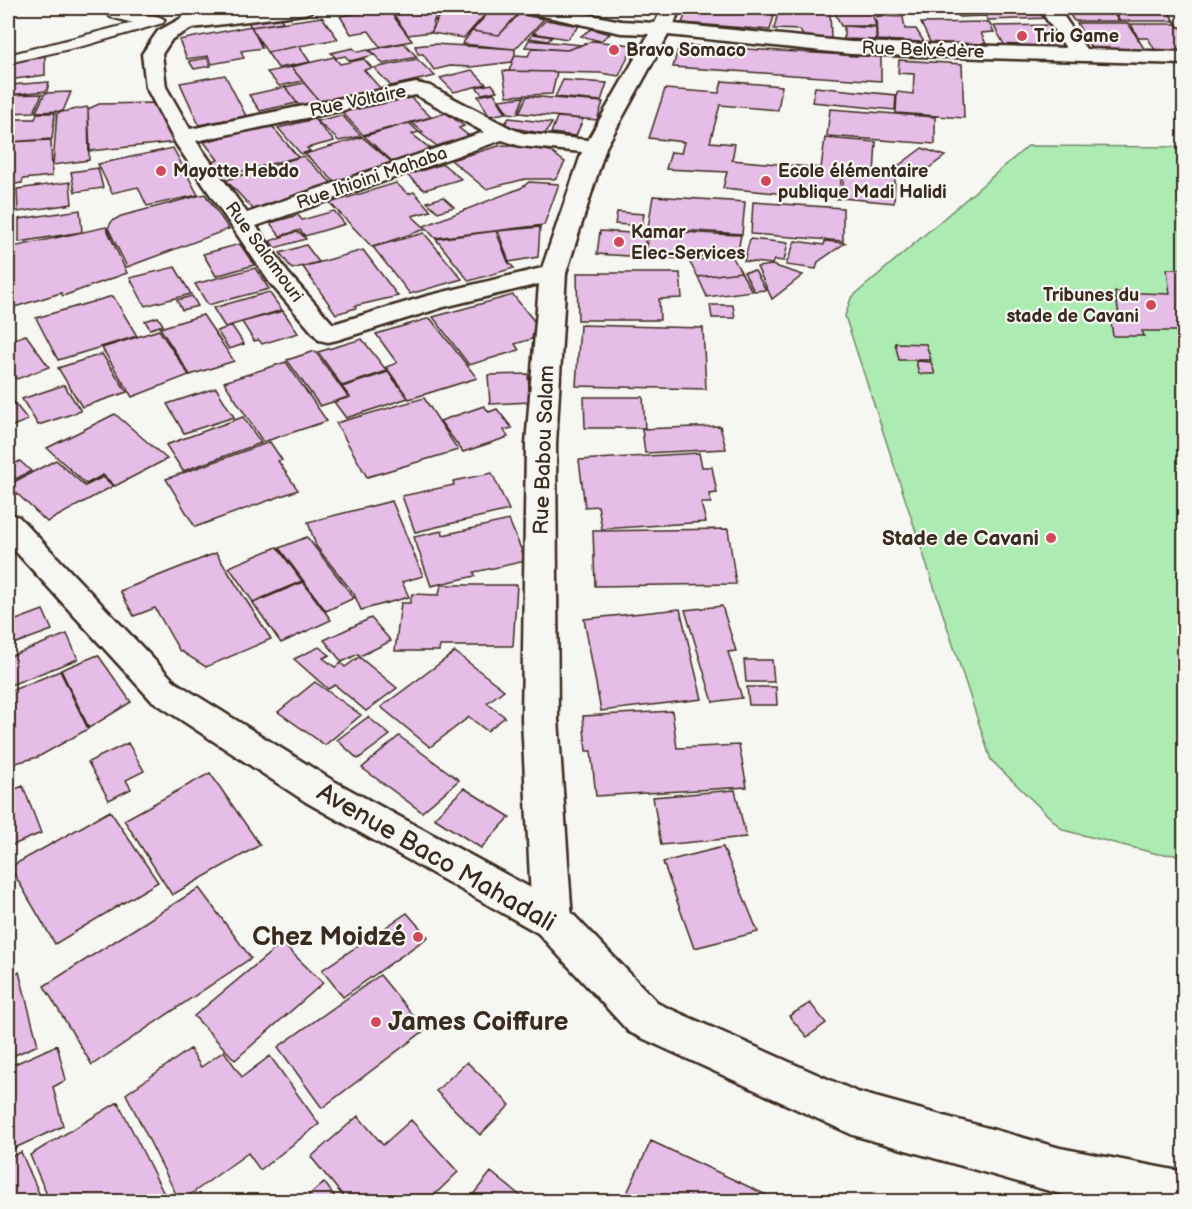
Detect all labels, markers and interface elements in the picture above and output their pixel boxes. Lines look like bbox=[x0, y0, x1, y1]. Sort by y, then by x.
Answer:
place label: Trio Game bbox=[1034, 26, 1119, 47]
marker: Trio Game bbox=[1015, 29, 1029, 43]
street label: Rue Belvédère bbox=[861, 37, 985, 63]
place label: Bravo Somaco bbox=[626, 40, 746, 61]
marker: Bravo Somaco bbox=[607, 43, 621, 57]
street label: Rue Voltaire bbox=[308, 80, 408, 121]
street label: Rue Ihioini Mahaba bbox=[294, 142, 450, 214]
place label: Mayotte Hebdo bbox=[173, 161, 299, 182]
place label: Ecole élémentaire publique Madi Halidi bbox=[778, 161, 947, 203]
marker: Mayotte Hebdo bbox=[154, 164, 168, 178]
marker: Ecole élémentaire publique Madi Halidi bbox=[759, 174, 773, 188]
street label: Rue Salamouri bbox=[221, 198, 307, 306]
place label: Kamar Elec-Services bbox=[631, 222, 745, 264]
marker: Kamar Elec-Services bbox=[612, 235, 626, 249]
place label: Tribunes du stade de Cavani bbox=[1007, 285, 1139, 327]
marker: Tribunes du stade de Cavani bbox=[1144, 298, 1158, 312]
street label: Rue Babou Salam bbox=[529, 365, 559, 535]
place label: Stade de Cavani bbox=[882, 526, 1039, 551]
marker: Stade de Cavani bbox=[1044, 531, 1058, 545]
street label: Avenue Baco Mahadali bbox=[311, 777, 561, 939]
place label: Chez Moidzé bbox=[252, 922, 406, 953]
marker: Chez Moidzé bbox=[411, 930, 425, 944]
place label: James Coiffure bbox=[388, 1007, 568, 1038]
marker: James Coiffure bbox=[369, 1015, 383, 1029]

